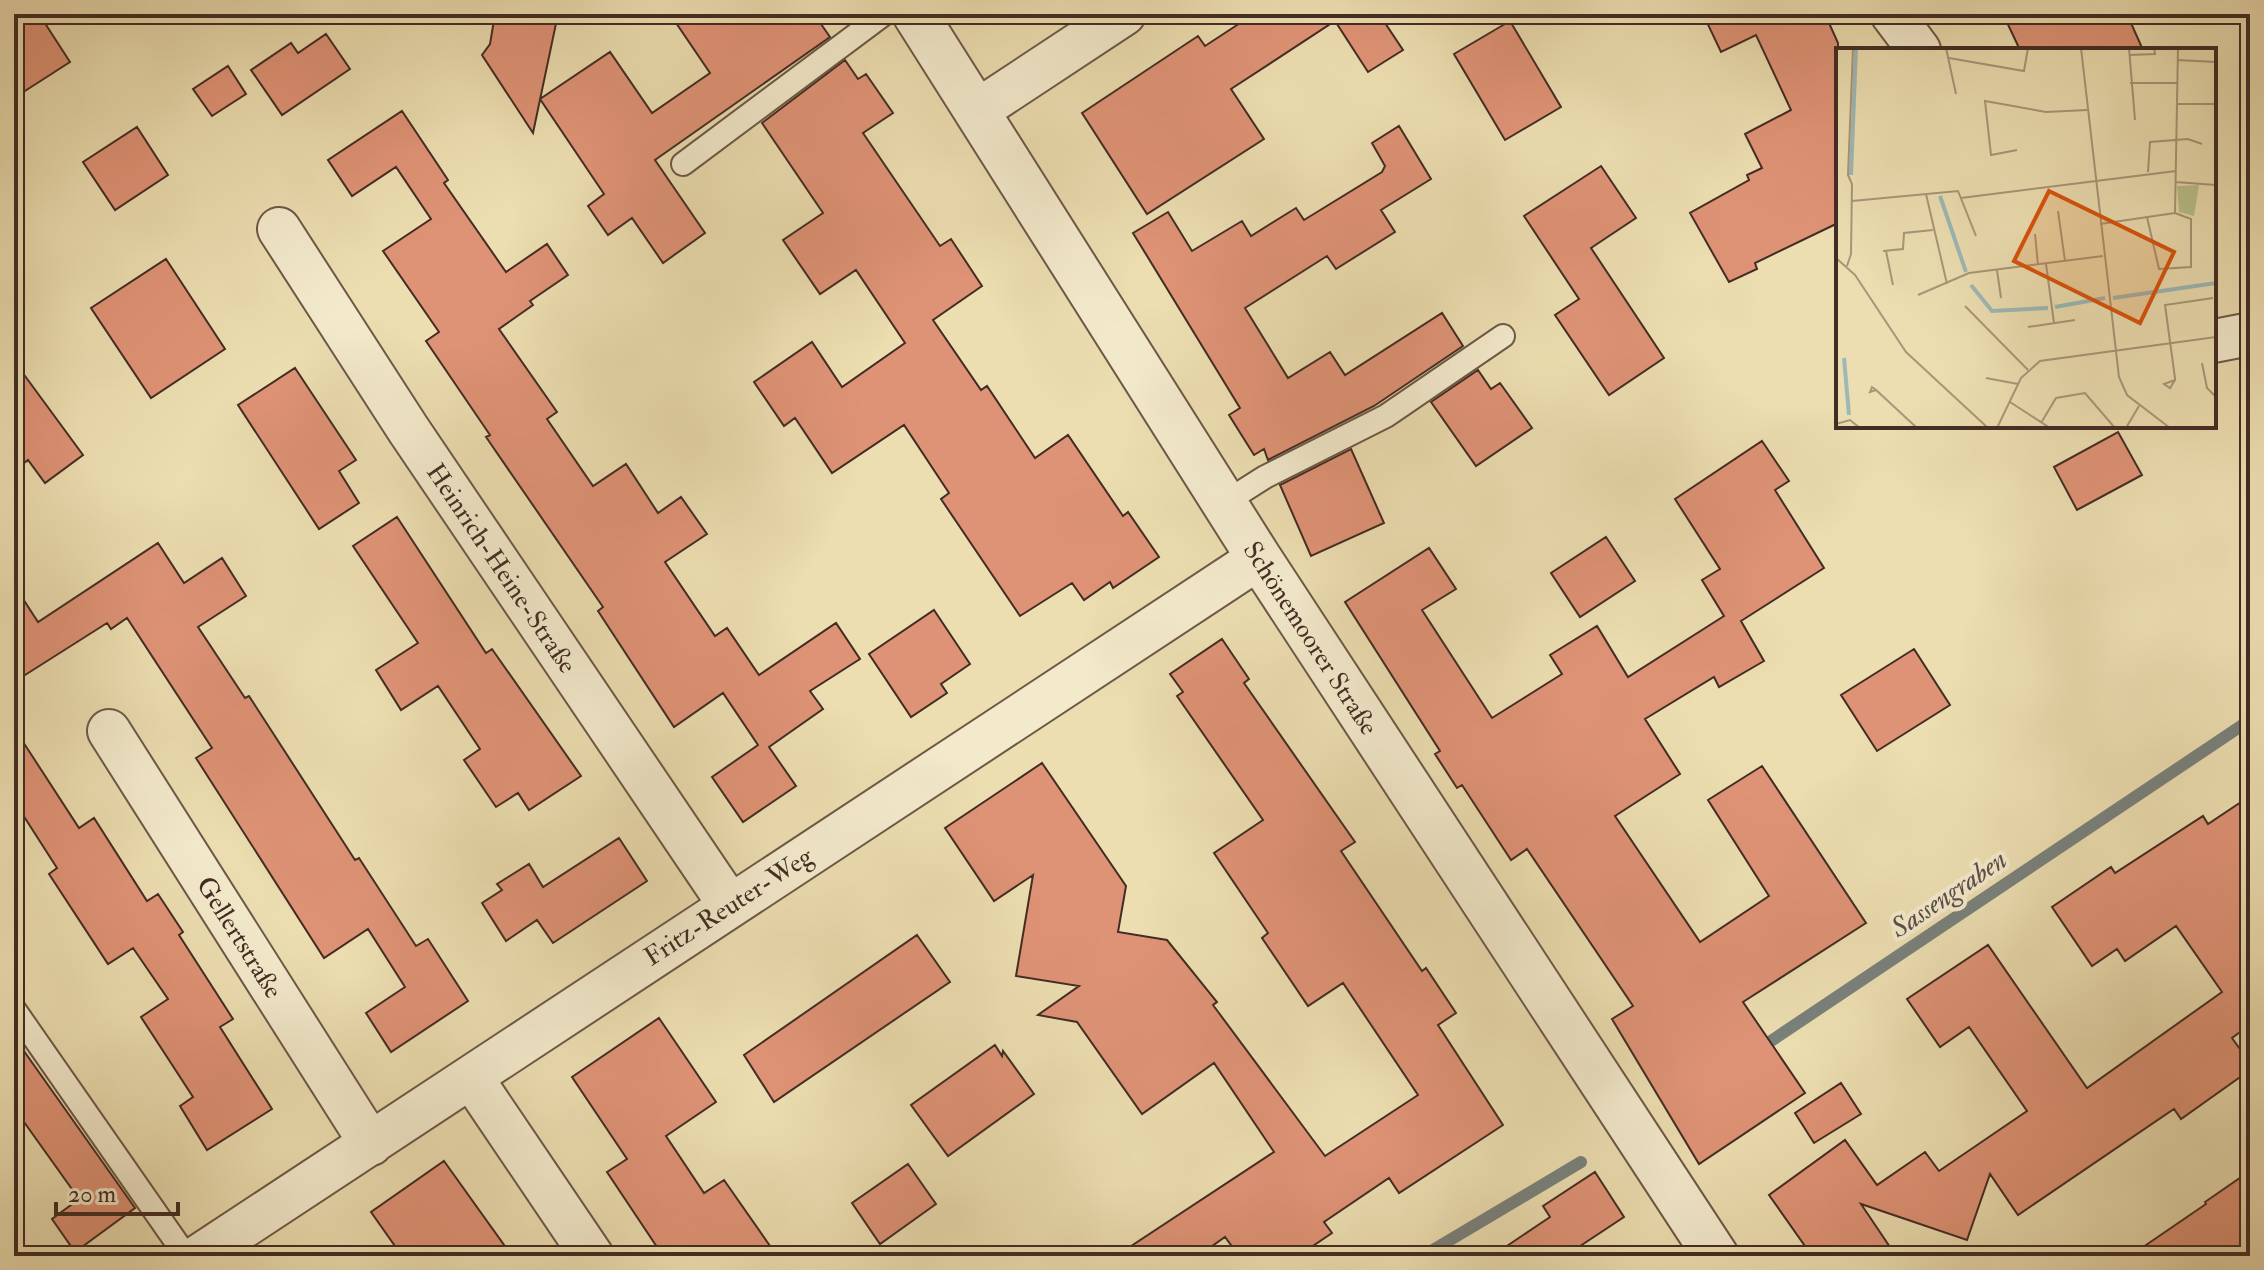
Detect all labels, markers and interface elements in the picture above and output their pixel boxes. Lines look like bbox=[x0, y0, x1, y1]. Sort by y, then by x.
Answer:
inset map bbox=[1836, 48, 2216, 428]
street label: Heinrich-Heine-Straße bbox=[419, 458, 583, 680]
street label: Schönemoorer Straße bbox=[1236, 536, 1385, 741]
street label: Fritz-Reuter-Weg bbox=[638, 840, 820, 973]
water label: Sassengraben bbox=[1883, 843, 2014, 947]
street label: Gellertstraße bbox=[189, 871, 289, 1004]
scale bar bbox=[56, 1166, 178, 1216]
text: 20 m bbox=[68, 1179, 117, 1210]

